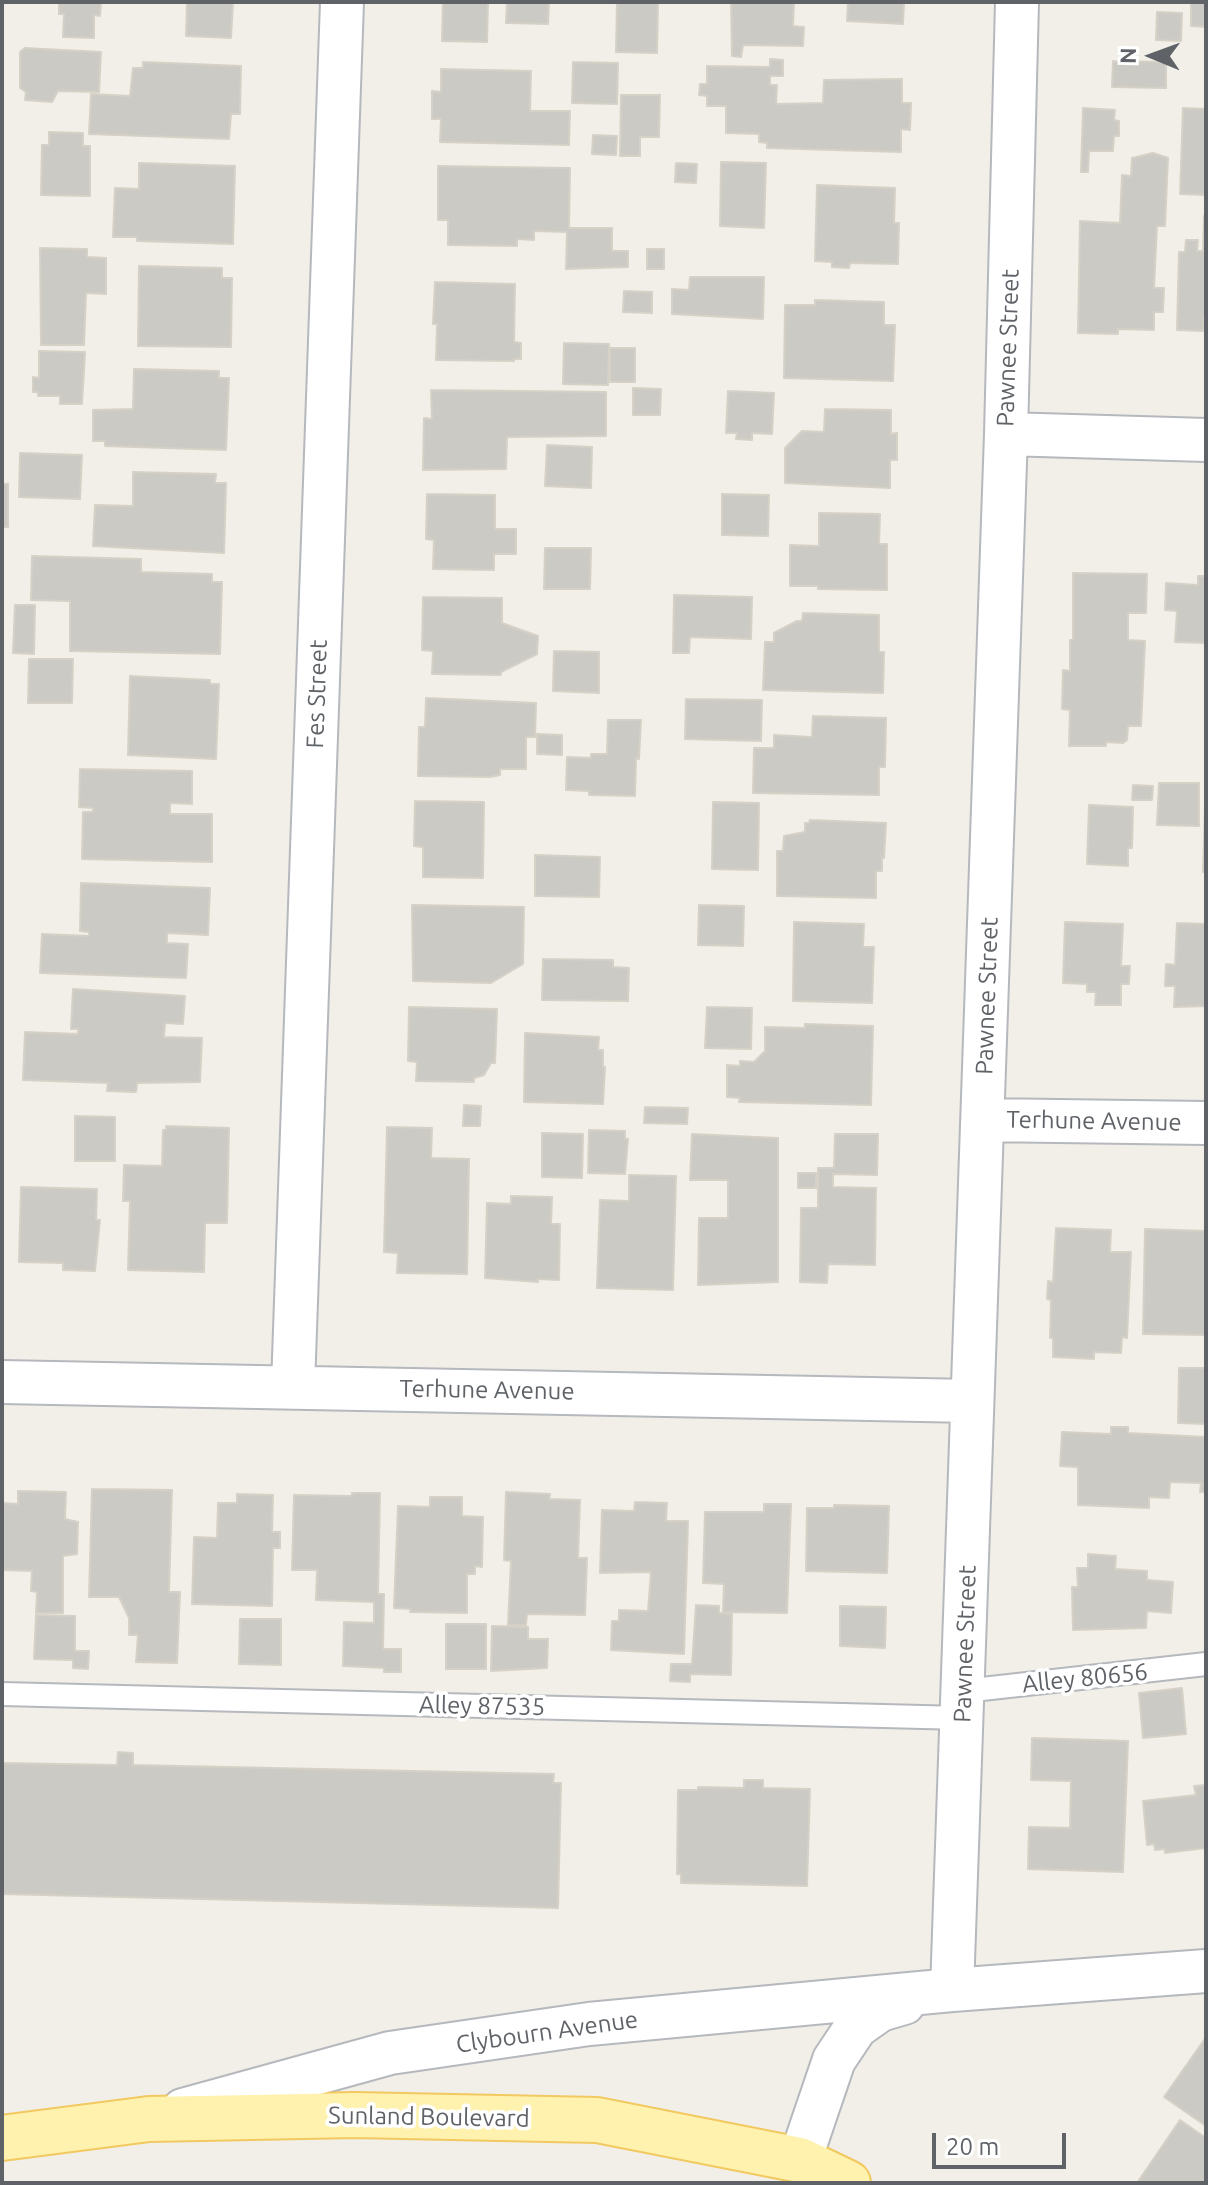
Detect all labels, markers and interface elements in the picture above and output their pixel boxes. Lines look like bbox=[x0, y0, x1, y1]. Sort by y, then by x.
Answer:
north arrow bbox=[1112, 16, 1192, 96]
text: N bbox=[1115, 47, 1140, 64]
street label: Pawnee Street bbox=[991, 269, 1025, 427]
street label: Fes Street bbox=[301, 639, 333, 749]
street label: Pawnee Street bbox=[970, 917, 1004, 1075]
street label: Terhune Avenue bbox=[1006, 1105, 1182, 1137]
street label: Terhune Avenue bbox=[399, 1374, 575, 1406]
street label: Pawnee Street bbox=[948, 1565, 982, 1723]
street label: Alley 80656 bbox=[1021, 1657, 1149, 1699]
street label: Alley 87535 bbox=[419, 1691, 545, 1721]
street label: Clybourn Avenue bbox=[454, 2005, 640, 2059]
street label: Sunland Boulevard bbox=[328, 2101, 530, 2133]
scale bar bbox=[936, 2117, 1070, 2167]
text: 20 m bbox=[946, 2133, 999, 2160]

